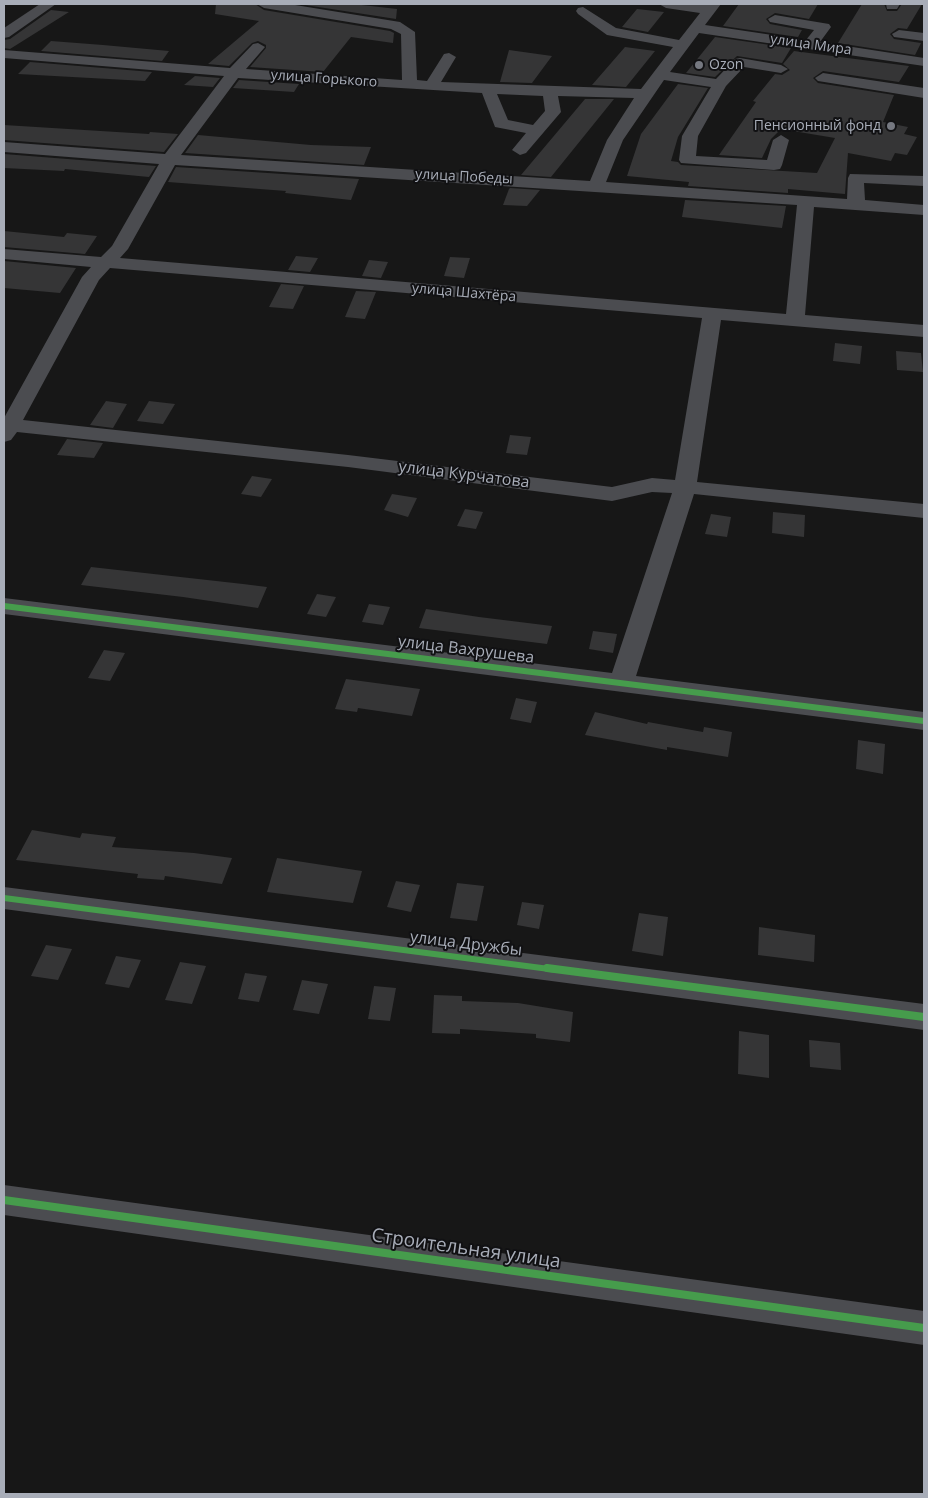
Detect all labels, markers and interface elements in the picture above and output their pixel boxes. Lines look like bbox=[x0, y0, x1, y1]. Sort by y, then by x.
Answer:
street label: улица Мира bbox=[769, 31, 853, 59]
place label: Ozon bbox=[709, 57, 743, 73]
marker: Ozon bbox=[693, 59, 705, 71]
street label: улица Горького bbox=[270, 67, 378, 91]
place label: Пенсионный фонд bbox=[754, 118, 881, 134]
marker: Пенсионный фонд bbox=[885, 120, 897, 132]
street label: улица Победы bbox=[415, 166, 513, 188]
street label: улица Шахтёра bbox=[411, 280, 517, 306]
street label: улица Курчатова bbox=[397, 457, 531, 493]
street label: улица Вахрушева bbox=[397, 632, 535, 668]
street label: улица Дружбы bbox=[409, 928, 523, 960]
street label: Строительная улица bbox=[370, 1224, 562, 1274]

